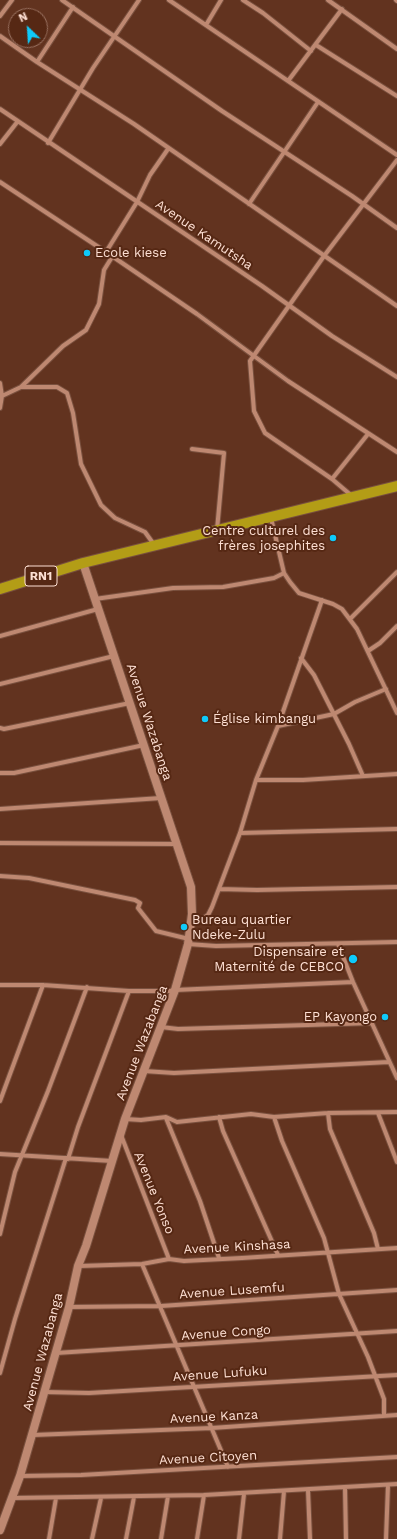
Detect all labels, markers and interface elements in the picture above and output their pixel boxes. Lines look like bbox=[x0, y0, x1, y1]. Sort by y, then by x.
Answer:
north arrow bbox=[8, 8, 48, 48]
text: N bbox=[17, 10, 30, 25]
street label: Avenue Kamutsha bbox=[152, 197, 256, 273]
place label: Ecole kiese bbox=[95, 245, 167, 261]
marker: Ecole kiese bbox=[82, 248, 92, 258]
place label: Centre culturel des frères josephites bbox=[202, 523, 325, 554]
marker: Centre culturel des frères josephites bbox=[328, 533, 338, 543]
road number: RN1 bbox=[25, 566, 57, 586]
street label: Avenue Wazabanga bbox=[123, 662, 175, 782]
place label: Église kimbangu bbox=[213, 711, 316, 727]
marker: Église kimbangu bbox=[200, 714, 210, 724]
place label: Bureau quartier Ndeke-Zulu bbox=[192, 912, 291, 943]
marker: Bureau quartier Ndeke-Zulu bbox=[179, 922, 189, 932]
place label: Dispensaire et Maternité de CEBCO bbox=[214, 944, 344, 975]
marker: Dispensaire et Maternité de CEBCO bbox=[347, 953, 359, 965]
street label: Avenue Wazabanga bbox=[113, 983, 171, 1103]
place label: EP Kayongo bbox=[304, 1009, 377, 1025]
marker: EP Kayongo bbox=[380, 1012, 390, 1022]
street label: Avenue Yonso bbox=[130, 1150, 178, 1236]
street label: Avenue Kinshasa bbox=[183, 1236, 291, 1258]
street label: Avenue Lusemfu bbox=[179, 1280, 285, 1302]
street label: Avenue Wazabanga bbox=[20, 1291, 66, 1413]
street label: Avenue Congo bbox=[181, 1322, 271, 1344]
street label: Avenue Lufuku bbox=[172, 1363, 268, 1385]
street label: Avenue Kanza bbox=[169, 1407, 259, 1427]
street label: Avenue Citoyen bbox=[159, 1448, 257, 1468]

